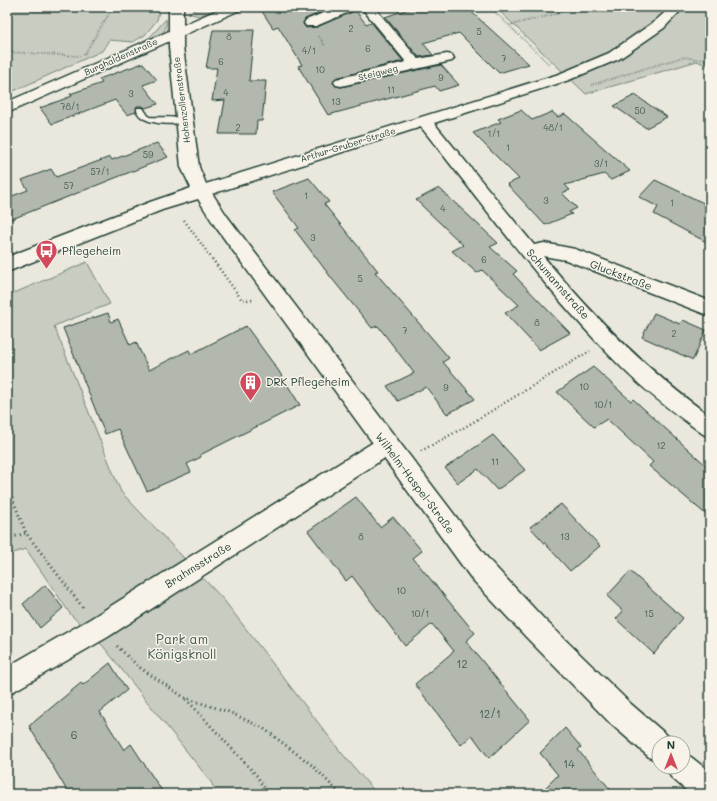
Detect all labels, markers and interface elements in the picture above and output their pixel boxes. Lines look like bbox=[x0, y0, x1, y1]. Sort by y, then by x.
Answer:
house number: 2 bbox=[348, 23, 354, 34]
house number: 5 bbox=[476, 26, 482, 37]
house number: 8 bbox=[226, 31, 232, 42]
street label: Burghaldenstraße bbox=[82, 35, 159, 78]
house number: 6 bbox=[365, 43, 371, 54]
house number: 4/1 bbox=[302, 45, 316, 56]
house number: 7 bbox=[501, 53, 507, 64]
street label: Hohenzollernstraße bbox=[171, 56, 192, 144]
house number: 6 bbox=[218, 56, 224, 67]
street label: Steigweg bbox=[357, 62, 399, 83]
house number: 10 bbox=[315, 64, 325, 75]
house number: 9 bbox=[438, 72, 444, 83]
house number: 11 bbox=[387, 84, 395, 95]
house number: 4 bbox=[223, 87, 229, 98]
house number: 3 bbox=[128, 88, 134, 99]
house number: 13 bbox=[331, 96, 341, 107]
house number: 78/1 bbox=[60, 101, 80, 112]
house number: 50 bbox=[635, 105, 646, 116]
house number: 2 bbox=[235, 122, 241, 133]
house number: 48/1 bbox=[543, 122, 563, 133]
street label: Arthur-Gruber-Straße bbox=[299, 125, 397, 164]
house number: 1/1 bbox=[488, 128, 500, 139]
house number: 1 bbox=[506, 142, 510, 153]
house number: 59 bbox=[143, 149, 154, 160]
house number: 3/1 bbox=[594, 158, 608, 169]
house number: 57/1 bbox=[91, 166, 110, 177]
house number: 57 bbox=[64, 180, 74, 191]
house number: 1 bbox=[304, 190, 308, 201]
house number: 3 bbox=[543, 195, 549, 206]
house number: 1 bbox=[670, 197, 674, 208]
house number: 4 bbox=[440, 203, 446, 214]
house number: 3 bbox=[310, 232, 316, 243]
bus stop icon: Pflegeheim bbox=[33, 238, 59, 271]
place label: Pflegeheim bbox=[62, 243, 121, 258]
street label: Schumannstraße bbox=[524, 245, 593, 322]
house number: 6 bbox=[481, 254, 487, 265]
street label: Gluckstraße bbox=[588, 256, 655, 293]
house number: 5 bbox=[357, 273, 363, 284]
house number: 8 bbox=[534, 317, 540, 328]
house number: 7 bbox=[402, 325, 408, 336]
house number: 2 bbox=[671, 328, 677, 339]
building icon: DRK Pflegeheim bbox=[237, 369, 263, 402]
place label: DRK Pflegeheim bbox=[266, 374, 350, 389]
house number: 10 bbox=[579, 381, 589, 392]
house number: 9 bbox=[443, 382, 449, 393]
house number: 10/1 bbox=[594, 399, 612, 410]
street label: Wilhelm-Haspel-Straße bbox=[372, 429, 459, 537]
house number: 12 bbox=[656, 440, 666, 451]
house number: 11 bbox=[491, 456, 499, 467]
house number: 8 bbox=[358, 531, 364, 542]
house number: 13 bbox=[560, 531, 570, 542]
street label: Brahmsstraße bbox=[162, 538, 234, 591]
house number: 10 bbox=[396, 585, 406, 596]
house number: 10/1 bbox=[411, 608, 429, 619]
house number: 15 bbox=[644, 608, 654, 619]
park label: Park am Königsknoll bbox=[148, 630, 216, 662]
house number: 12 bbox=[456, 656, 468, 671]
house number: 12/1 bbox=[479, 706, 501, 721]
house number: 6 bbox=[71, 727, 77, 742]
north arrow bbox=[651, 735, 691, 775]
text: N bbox=[667, 737, 675, 752]
house number: 14 bbox=[563, 756, 575, 771]

